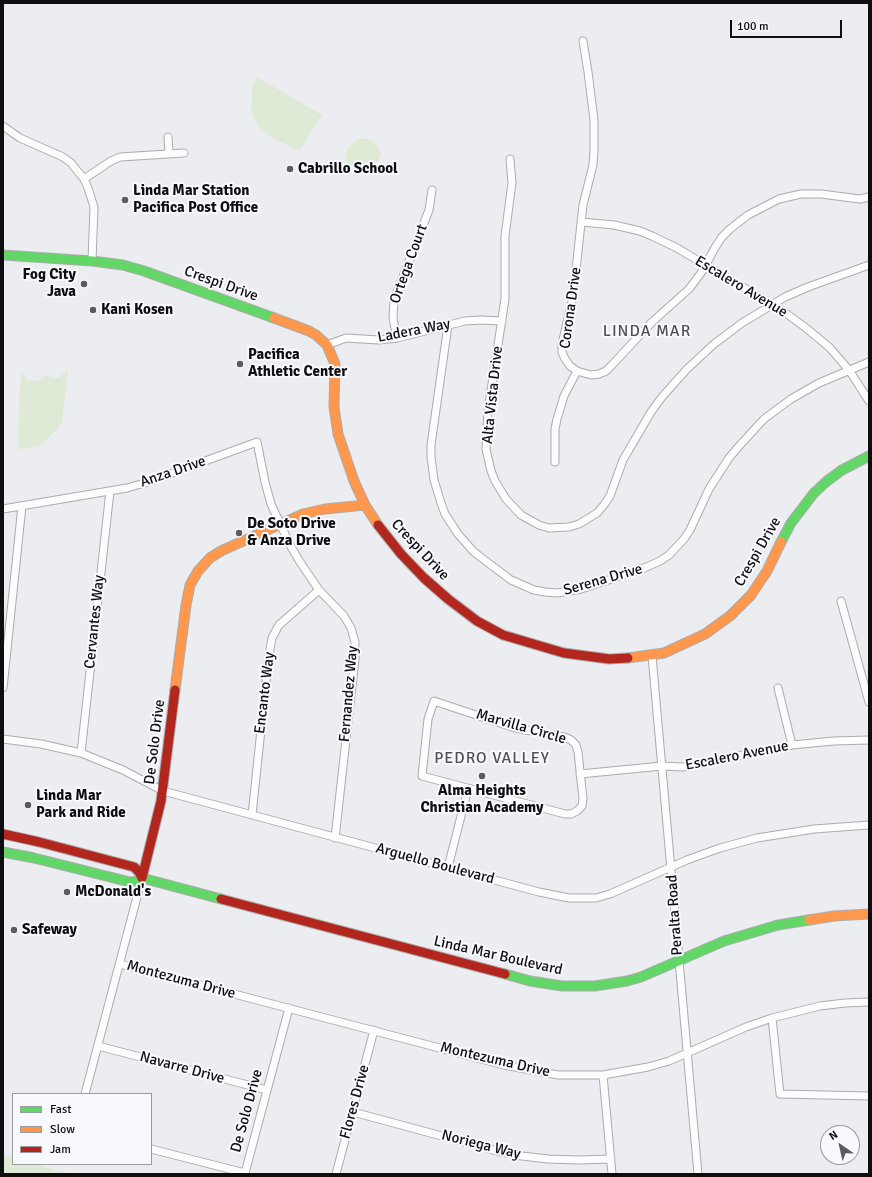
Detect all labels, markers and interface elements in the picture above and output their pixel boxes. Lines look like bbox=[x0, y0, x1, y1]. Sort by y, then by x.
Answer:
scale bar bbox=[732, 12, 844, 38]
text: 100 m bbox=[737, 19, 769, 34]
place label: Cabrillo School bbox=[298, 160, 398, 178]
marker: Cabrillo School bbox=[285, 164, 295, 174]
place label: Linda Mar Station Pacifica Post Office bbox=[133, 182, 258, 217]
marker: Linda Mar Station Pacifica Post Office bbox=[120, 195, 130, 205]
street label: Ortega Court bbox=[386, 222, 432, 306]
street label: Escalero Avenue bbox=[691, 252, 791, 322]
street label: Crespi Drive bbox=[182, 262, 260, 306]
place label: Fog City Java bbox=[23, 266, 76, 301]
street label: Corona Drive bbox=[556, 266, 586, 350]
marker: Fog City Java bbox=[79, 279, 89, 289]
place label: Kani Kosen bbox=[101, 301, 173, 319]
marker: Kani Kosen bbox=[88, 305, 98, 315]
street label: Ladera Way bbox=[376, 315, 452, 347]
district label: LINDA MAR bbox=[603, 322, 691, 342]
street label: Alta Vista Drive bbox=[479, 345, 507, 445]
place label: Pacifica Athletic Center bbox=[248, 346, 347, 381]
marker: Pacifica Athletic Center bbox=[235, 359, 245, 369]
street label: Anza Drive bbox=[138, 452, 208, 492]
street label: Crespi Drive bbox=[731, 514, 785, 590]
place label: De Soto Drive & Anza Drive bbox=[247, 515, 336, 550]
street label: Crespi Drive bbox=[387, 516, 453, 584]
marker: De Soto Drive & Anza Drive bbox=[234, 528, 244, 538]
street label: Serena Drive bbox=[561, 560, 645, 600]
street label: Cervantes Way bbox=[81, 574, 109, 670]
street label: Fernandez Way bbox=[336, 645, 362, 743]
street label: Encanto Way bbox=[251, 651, 279, 735]
street label: De Solo Drive bbox=[141, 698, 169, 786]
street label: Marvilla Circle bbox=[474, 706, 568, 748]
street label: Escalero Avenue bbox=[684, 737, 790, 775]
district label: PEDRO VALLEY bbox=[434, 749, 550, 769]
marker: Alma Heights Christian Academy bbox=[477, 771, 487, 781]
place label: Alma Heights Christian Academy bbox=[420, 782, 544, 817]
place label: Linda Mar Park and Ride bbox=[36, 787, 126, 822]
marker: Linda Mar Park and Ride bbox=[23, 800, 33, 810]
street label: Arguello Boulevard bbox=[374, 839, 496, 889]
street label: Peralta Road bbox=[663, 874, 687, 956]
place label: McDonald's bbox=[75, 883, 151, 901]
marker: McDonald's bbox=[62, 887, 72, 897]
place label: Safeway bbox=[22, 921, 77, 939]
marker: Safeway bbox=[9, 925, 19, 935]
street label: Linda Mar Boulevard bbox=[432, 932, 564, 980]
street label: Montezuma Drive bbox=[125, 957, 237, 1003]
street label: Montezuma Drive bbox=[438, 1039, 552, 1081]
street label: Navarre Drive bbox=[138, 1048, 226, 1088]
street label: Flores Drive bbox=[336, 1063, 374, 1141]
street label: De Solo Drive bbox=[227, 1067, 267, 1155]
legend bbox=[12, 1093, 152, 1165]
text: Fast bbox=[50, 1102, 71, 1117]
text: Slow bbox=[50, 1122, 75, 1137]
north arrow bbox=[820, 1125, 860, 1165]
street label: Noriega Way bbox=[440, 1126, 522, 1164]
text: N bbox=[827, 1128, 840, 1143]
text: Jam bbox=[50, 1142, 71, 1157]

